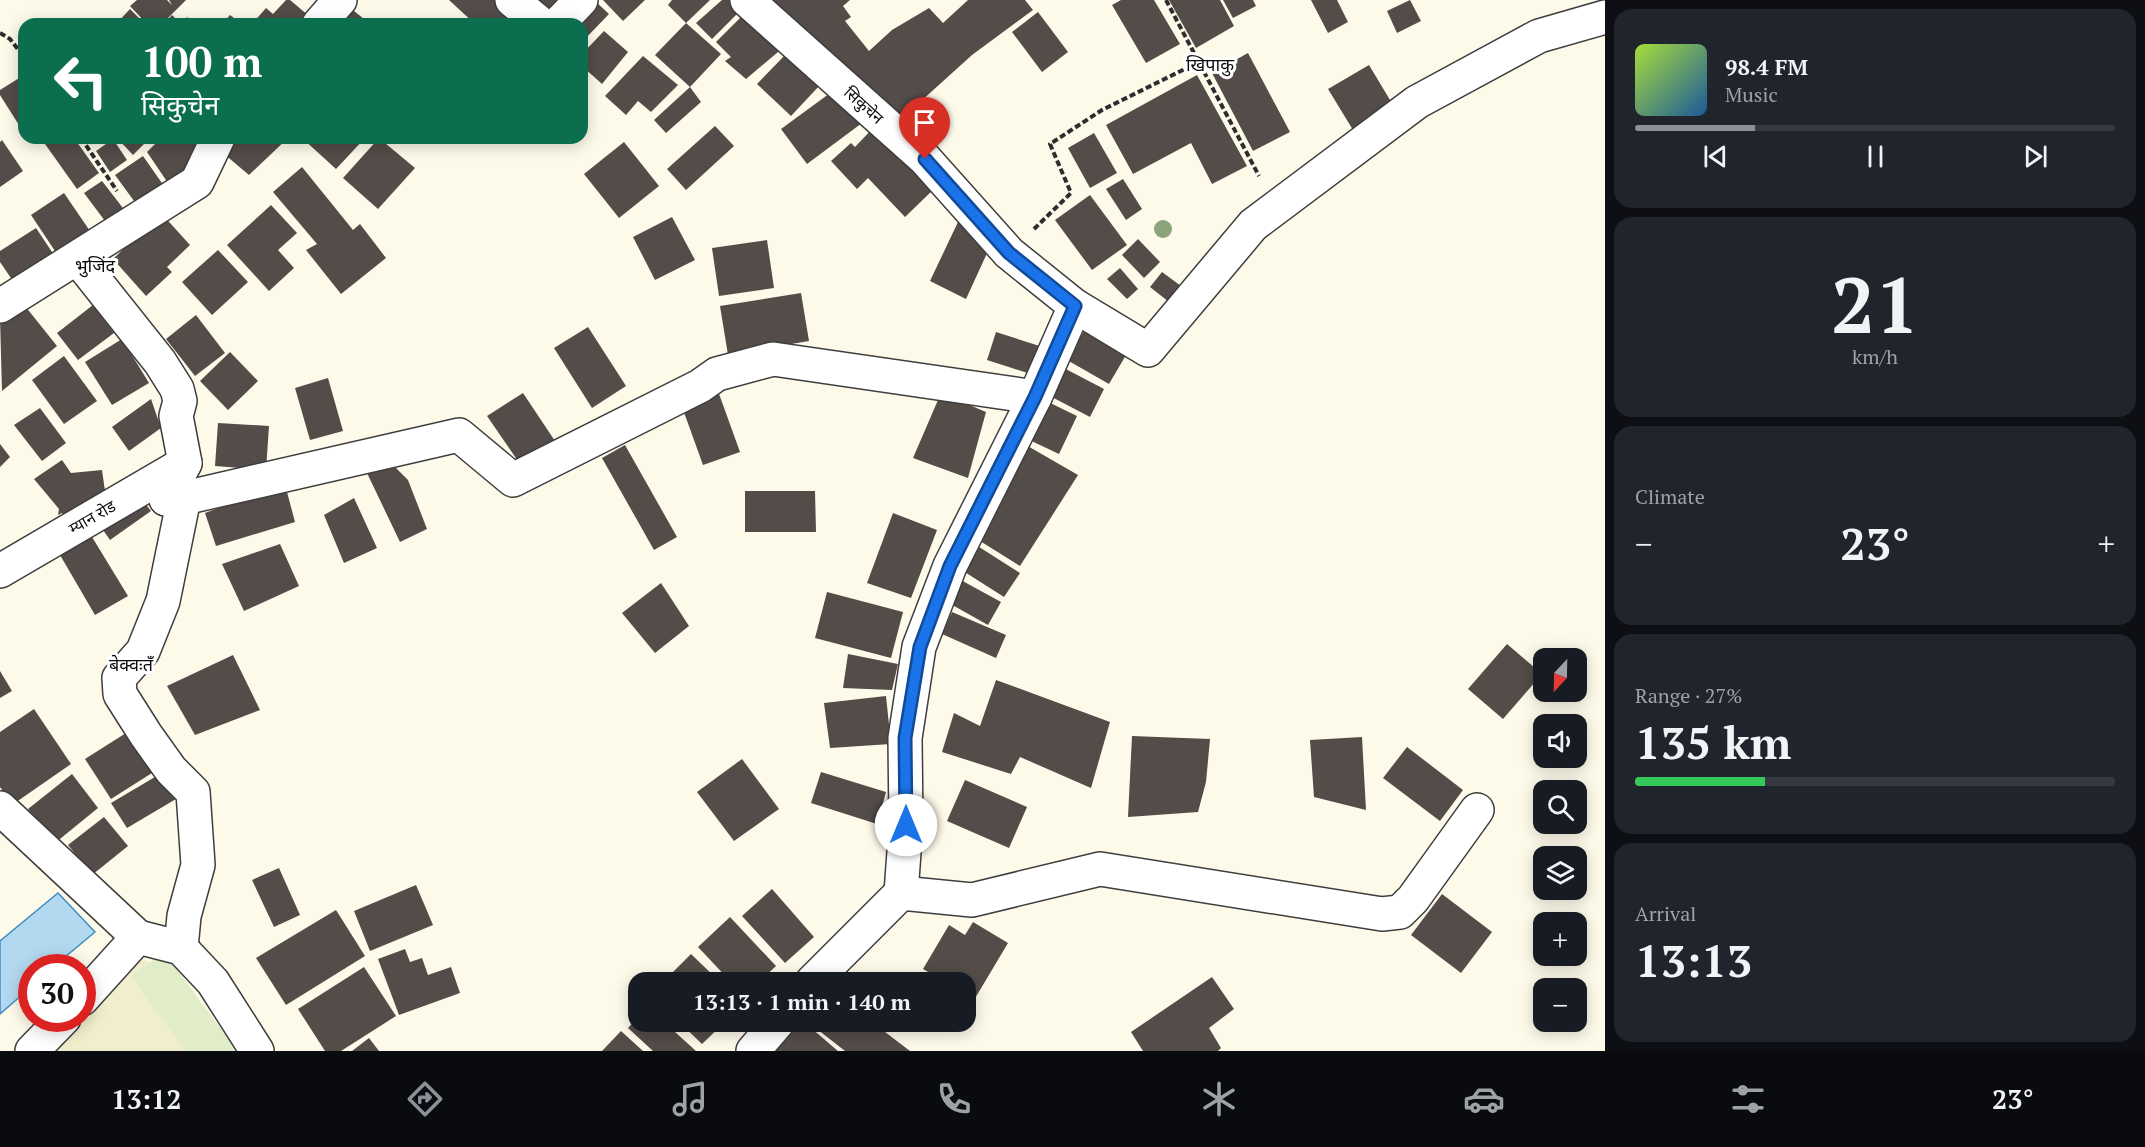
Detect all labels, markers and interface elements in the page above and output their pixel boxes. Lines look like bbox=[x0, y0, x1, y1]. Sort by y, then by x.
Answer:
text: 100 m bbox=[141, 33, 262, 89]
icon: left bbox=[42, 42, 120, 120]
district label: खिपाकु bbox=[1186, 52, 1235, 77]
text: 98.4 FM bbox=[1725, 52, 1808, 81]
street label: सिकुचेन bbox=[839, 81, 889, 129]
text: Music bbox=[1725, 81, 1778, 108]
text: सिकुचेन bbox=[141, 87, 219, 123]
pin bbox=[899, 97, 950, 159]
icon: arrive bbox=[908, 106, 941, 139]
icon: previous bbox=[1699, 140, 1732, 173]
icon: pause bbox=[1859, 140, 1892, 173]
icon: next bbox=[2019, 140, 2052, 173]
text: 21 bbox=[1831, 252, 1919, 355]
district label: भुजिंद bbox=[75, 253, 116, 278]
text: km/h bbox=[1852, 343, 1898, 370]
text: Climate bbox=[1635, 483, 1705, 510]
street label: म्यान रोड bbox=[65, 495, 120, 539]
text: 23° bbox=[1840, 513, 1910, 573]
text: − bbox=[1635, 522, 1653, 565]
text: + bbox=[2097, 522, 2115, 565]
north arrow bbox=[1533, 648, 1587, 702]
map controls bbox=[1533, 648, 1587, 1032]
district label: बेक्वःतँ bbox=[109, 652, 154, 676]
text: Range · 27% bbox=[1635, 682, 1742, 709]
text: 135 km bbox=[1635, 712, 1791, 772]
button: sound bbox=[1533, 714, 1587, 768]
button: search bbox=[1533, 780, 1587, 834]
position arrow bbox=[874, 793, 938, 857]
button: layers bbox=[1533, 846, 1587, 900]
text: Arrival bbox=[1635, 900, 1696, 927]
button: + bbox=[1533, 912, 1587, 966]
text: 13:13 bbox=[1635, 930, 1752, 990]
speed limit sign: 30 bbox=[18, 954, 96, 1032]
button: − bbox=[1533, 978, 1587, 1032]
text: 13:13 · 1 min · 140 m bbox=[693, 987, 911, 1016]
icon: directions bbox=[404, 1078, 446, 1120]
icon: music bbox=[669, 1078, 711, 1120]
icon: phone bbox=[933, 1078, 975, 1120]
icon: climate bbox=[1198, 1078, 1240, 1120]
icon: car bbox=[1463, 1078, 1505, 1120]
icon: filters bbox=[1727, 1078, 1769, 1120]
text: 13:12 bbox=[111, 1081, 182, 1117]
text: 23° bbox=[1992, 1081, 2034, 1117]

